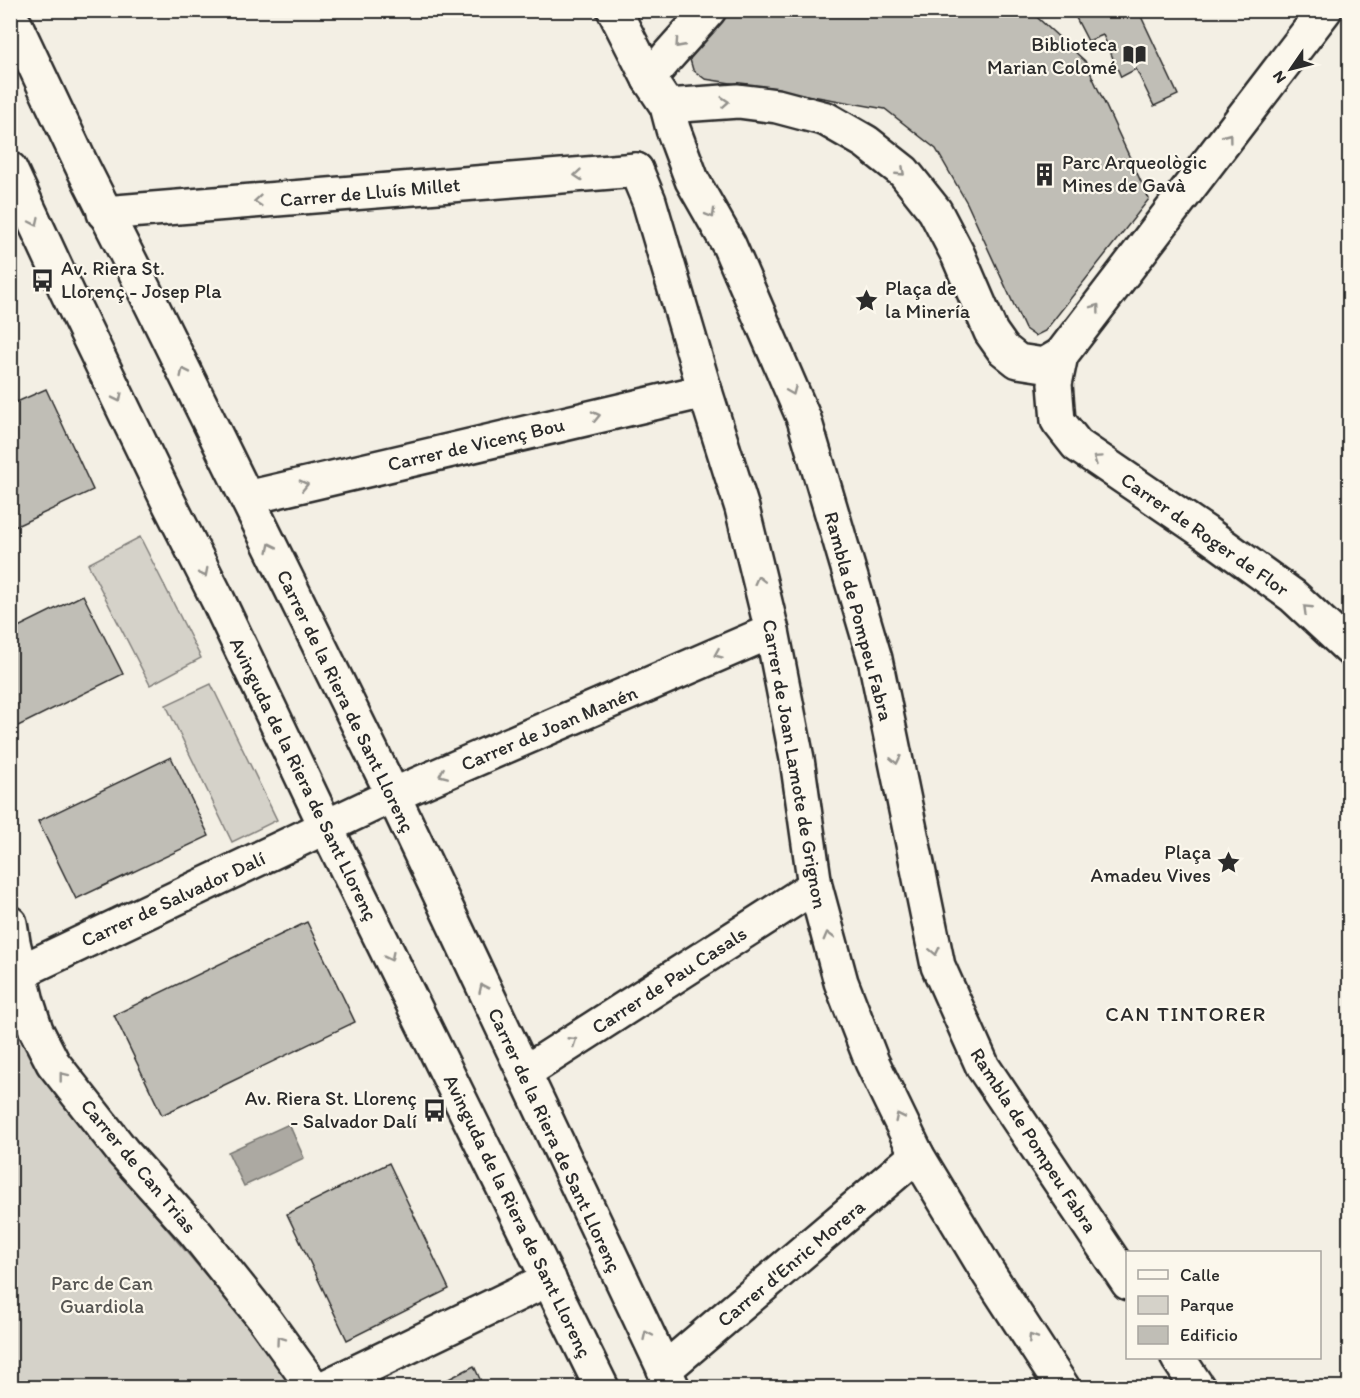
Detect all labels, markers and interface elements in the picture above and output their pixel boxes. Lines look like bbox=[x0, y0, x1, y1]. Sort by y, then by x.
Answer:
place label: Biblioteca Marian Colomé bbox=[987, 32, 1117, 79]
one-way arrow bbox=[675, 37, 686, 48]
north arrow bbox=[1261, 39, 1321, 99]
library icon: Biblioteca Marian Colomé bbox=[1122, 42, 1148, 68]
text: N bbox=[1268, 67, 1290, 87]
one-way arrow bbox=[721, 95, 730, 108]
one-way arrow bbox=[1220, 133, 1231, 144]
place label: Parc Arqueològic Mines de Gavà bbox=[1062, 150, 1207, 197]
building icon: Parc Arqueològic Mines de Gavà bbox=[1031, 161, 1057, 187]
one-way arrow bbox=[894, 164, 905, 175]
one-way arrow bbox=[573, 168, 583, 181]
street label: Carrer de Lluís Millet bbox=[279, 172, 461, 212]
one-way arrow bbox=[253, 194, 263, 207]
one-way arrow bbox=[704, 208, 716, 218]
one-way arrow bbox=[28, 216, 40, 227]
place label: Av. Riera St. Llorenç - Josep Pla bbox=[61, 256, 222, 303]
bus stop icon: Av. Riera St. Llorenç - Josep Pla bbox=[30, 267, 56, 293]
place label: Plaça de la Minería bbox=[885, 276, 971, 323]
place icon: Plaça de la Minería bbox=[854, 287, 880, 313]
one-way arrow bbox=[1089, 304, 1100, 315]
one-way arrow bbox=[180, 368, 192, 379]
one-way arrow bbox=[785, 385, 797, 396]
one-way arrow bbox=[111, 392, 123, 403]
one-way arrow bbox=[590, 411, 600, 424]
street label: Carrer de Vicenç Bou bbox=[385, 412, 567, 476]
one-way arrow bbox=[1093, 455, 1104, 466]
street label: Carrer de Roger de Flor bbox=[1116, 467, 1294, 601]
one-way arrow bbox=[298, 479, 308, 492]
street label: Rambla de Pompeu Fabra bbox=[820, 509, 899, 723]
one-way arrow bbox=[267, 543, 278, 554]
street label: Carrer de la Riera de Sant Llorenç bbox=[272, 566, 420, 836]
one-way arrow bbox=[197, 567, 209, 578]
one-way arrow bbox=[754, 575, 767, 585]
one-way arrow bbox=[1303, 605, 1314, 616]
street label: Carrer de Joan Lamote de Grignon bbox=[758, 617, 832, 911]
street label: Avinguda de la Riera de Sant Llorenç bbox=[225, 633, 383, 925]
one-way arrow bbox=[714, 647, 725, 659]
street label: Carrer de Joan Manén bbox=[457, 680, 641, 776]
one-way arrow bbox=[889, 755, 902, 765]
one-way arrow bbox=[438, 766, 449, 778]
place label: Plaça Amadeu Vives bbox=[1091, 840, 1211, 887]
street label: Carrer de Salvador Dalí bbox=[77, 846, 269, 952]
place icon: Plaça Amadeu Vives bbox=[1216, 850, 1242, 876]
street label: Carrer de Pau Casals bbox=[587, 921, 751, 1039]
one-way arrow bbox=[823, 931, 836, 941]
one-way arrow bbox=[928, 946, 941, 956]
one-way arrow bbox=[383, 950, 395, 961]
one-way arrow bbox=[479, 983, 491, 994]
district label: CAN TINTORER bbox=[1105, 1001, 1267, 1026]
street label: Carrer de la Riera de Sant Llorenç bbox=[483, 1004, 627, 1276]
one-way arrow bbox=[567, 1037, 577, 1049]
street label: Rambla de Pompeu Fabra bbox=[965, 1043, 1103, 1237]
street label: Avinguda de la Riera de Sant Llorenç bbox=[439, 1070, 597, 1362]
one-way arrow bbox=[60, 1071, 71, 1082]
place label: Av. Riera St. Llorenç - Salvador Dalí bbox=[245, 1086, 417, 1133]
street label: Carrer de Can Trias bbox=[76, 1094, 202, 1238]
bus stop icon: Av. Riera St. Llorenç - Salvador Dalí bbox=[422, 1097, 448, 1123]
one-way arrow bbox=[894, 1113, 906, 1124]
street label: Carrer d'Enric Morera bbox=[712, 1194, 870, 1332]
legend bbox=[1126, 1251, 1321, 1359]
text: Calle bbox=[1180, 1264, 1220, 1286]
park label: Parc de Can Guardiola bbox=[51, 1271, 153, 1318]
text: Parque bbox=[1180, 1294, 1234, 1316]
text: Edificio bbox=[1180, 1324, 1238, 1346]
one-way arrow bbox=[643, 1330, 655, 1341]
one-way arrow bbox=[1028, 1334, 1039, 1345]
one-way arrow bbox=[276, 1336, 287, 1347]

